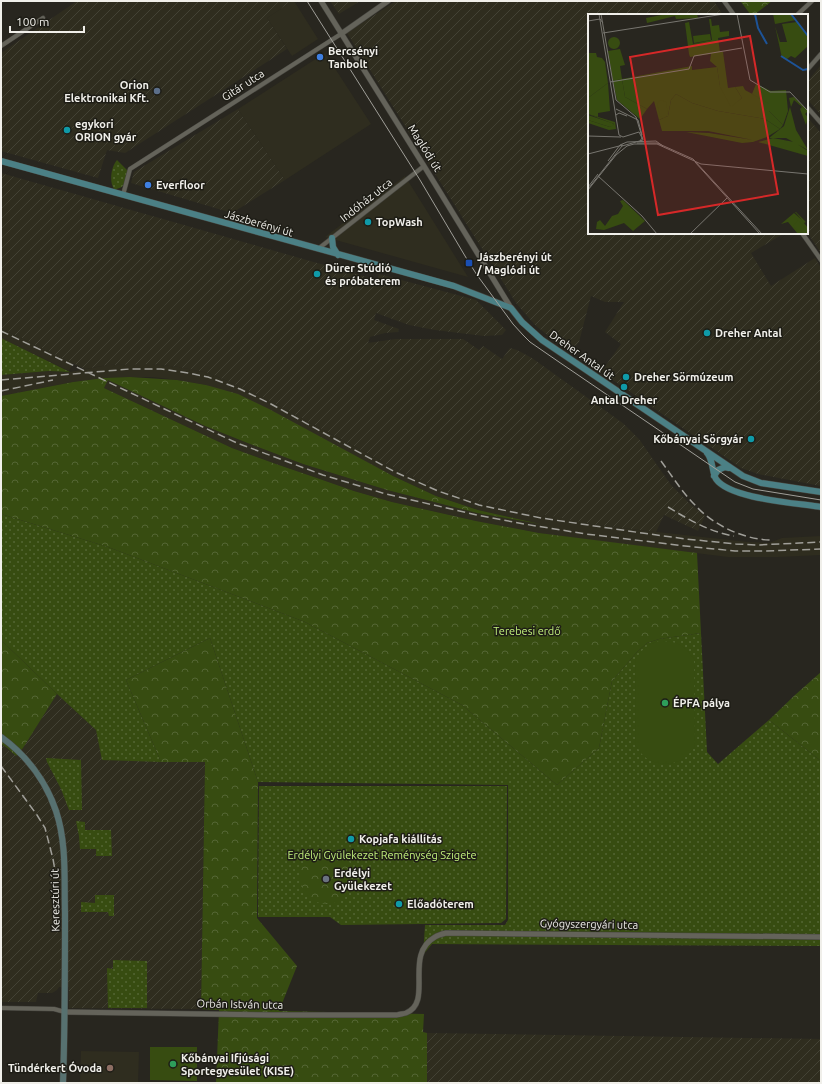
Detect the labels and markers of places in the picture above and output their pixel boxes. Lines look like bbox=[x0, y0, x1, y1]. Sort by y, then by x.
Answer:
place label: Bercsényi Tanbolt bbox=[328, 45, 378, 70]
marker: Bercsényi Tanbolt bbox=[315, 52, 325, 62]
place label: Orion Elektronikai Kft. bbox=[64, 79, 149, 104]
marker: Orion Elektronikai Kft. bbox=[152, 86, 162, 96]
place label: egykori ORION gyár bbox=[75, 118, 137, 143]
marker: egykori ORION gyár bbox=[62, 125, 72, 135]
place label: Everfloor bbox=[156, 179, 205, 191]
marker: Everfloor bbox=[143, 180, 153, 190]
place label: TopWash bbox=[376, 216, 423, 228]
marker: TopWash bbox=[363, 217, 373, 227]
place label: Jászberényi út / Maglódi út bbox=[476, 251, 552, 276]
marker: Jászberényi út / Maglódi út bbox=[464, 258, 474, 268]
place label: Dürer Stúdió és próbaterem bbox=[325, 262, 401, 287]
marker: Dürer Stúdió és próbaterem bbox=[312, 269, 322, 279]
place label: Dreher Antal bbox=[715, 327, 782, 339]
marker: Dreher Antal bbox=[702, 328, 712, 338]
place label: Dreher Sörmúzeum bbox=[634, 371, 734, 383]
marker: Dreher Sörmúzeum bbox=[621, 372, 631, 382]
marker: Antal Dreher bbox=[619, 382, 629, 392]
place label: Antal Dreher bbox=[591, 394, 658, 406]
place label: Kőbányai Sörgyár bbox=[653, 433, 743, 445]
marker: Kőbányai Sörgyár bbox=[746, 434, 756, 444]
place label: ÉPFA pálya bbox=[673, 696, 730, 709]
marker: ÉPFA pálya bbox=[660, 698, 670, 708]
place label: Kopjafa kiállítás bbox=[359, 833, 442, 845]
marker: Kopjafa kiállítás bbox=[346, 834, 356, 844]
place label: Erdélyi Gyülekezet bbox=[334, 867, 392, 892]
marker: Erdélyi Gyülekezet bbox=[321, 874, 331, 884]
place label: Előadóterem bbox=[407, 898, 474, 910]
marker: Előadóterem bbox=[394, 899, 404, 909]
place label: Kőbányai Ifjúsági Sportegyesület (KISE) bbox=[181, 1052, 294, 1078]
marker: Kőbányai Ifjúsági Sportegyesület (KISE) bbox=[168, 1059, 178, 1069]
place label: Tündérkert Óvoda bbox=[8, 1061, 102, 1074]
marker: Tündérkert Óvoda bbox=[105, 1063, 115, 1073]

